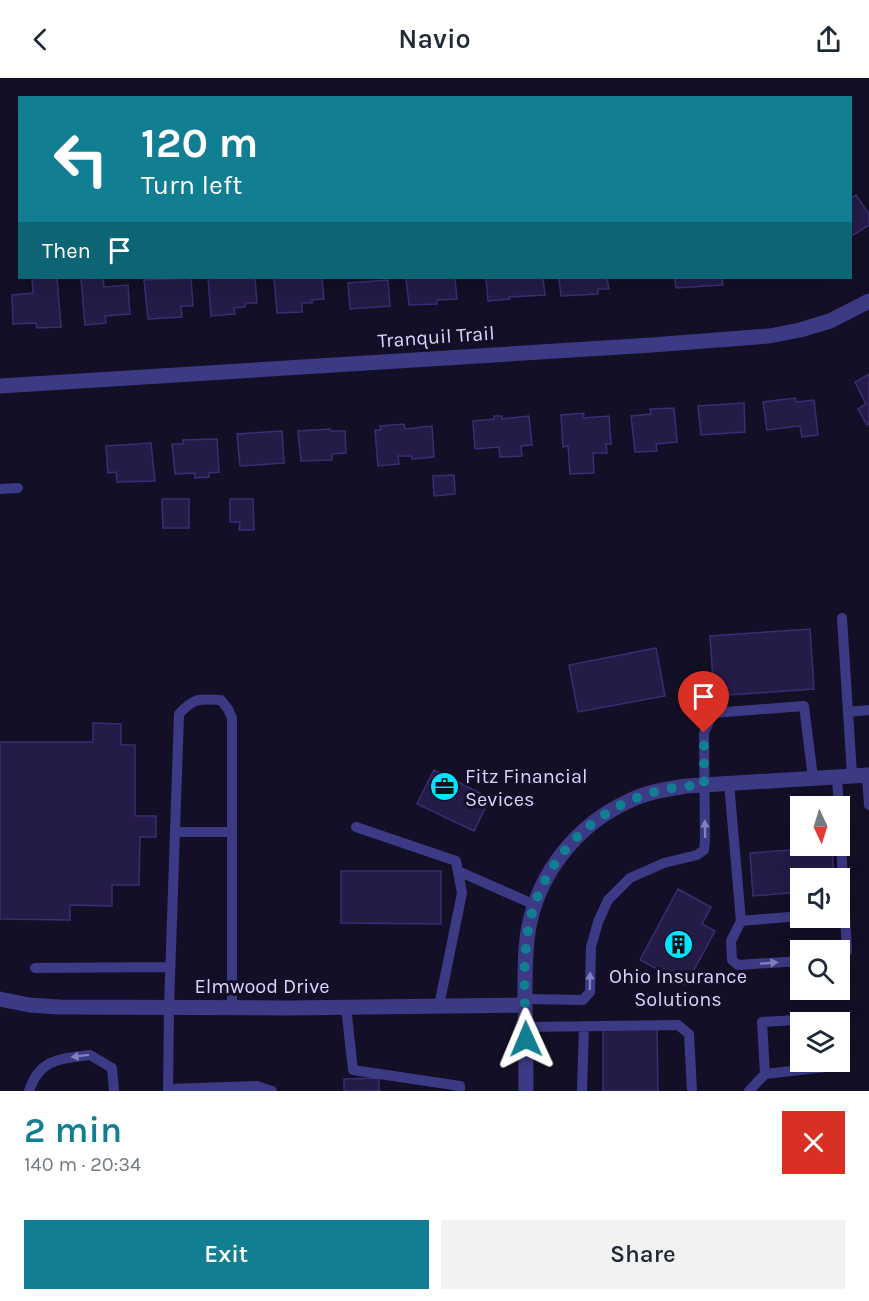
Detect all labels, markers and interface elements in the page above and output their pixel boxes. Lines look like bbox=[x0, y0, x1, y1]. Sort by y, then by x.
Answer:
icon: back bbox=[24, 23, 57, 56]
text: Navio bbox=[398, 23, 471, 55]
icon: share bbox=[812, 23, 845, 56]
text: 120 m bbox=[141, 118, 258, 168]
icon: left bbox=[42, 120, 120, 198]
text: Turn left bbox=[141, 169, 242, 201]
icon: arrive bbox=[103, 234, 136, 267]
text: Then bbox=[42, 238, 91, 264]
street label: Tranquil Trail bbox=[377, 321, 495, 353]
pin bbox=[678, 671, 729, 733]
icon: arrive bbox=[687, 680, 720, 713]
place label: Fitz Financial Sevices bbox=[465, 765, 588, 811]
office icon: Fitz Financial Sevices bbox=[428, 771, 460, 803]
north arrow bbox=[790, 796, 850, 856]
map controls bbox=[790, 796, 850, 1072]
one-way arrow bbox=[700, 819, 709, 838]
button: sound bbox=[790, 868, 850, 928]
building icon: Ohio Insurance Solutions bbox=[662, 929, 694, 961]
button: search bbox=[790, 940, 850, 1000]
one-way arrow bbox=[760, 958, 779, 968]
place label: Ohio Insurance Solutions bbox=[609, 965, 747, 1011]
one-way arrow bbox=[585, 971, 595, 990]
street label: Elmwood Drive bbox=[194, 975, 330, 998]
position arrow bbox=[494, 1007, 558, 1071]
button: layers bbox=[790, 1012, 850, 1072]
one-way arrow bbox=[70, 1052, 89, 1061]
text: 2 min bbox=[24, 1109, 122, 1151]
button: close bbox=[782, 1111, 845, 1174]
text: 140 m · 20:34 bbox=[24, 1153, 141, 1176]
button: Exit bbox=[24, 1220, 429, 1289]
button: Share bbox=[441, 1220, 845, 1289]

